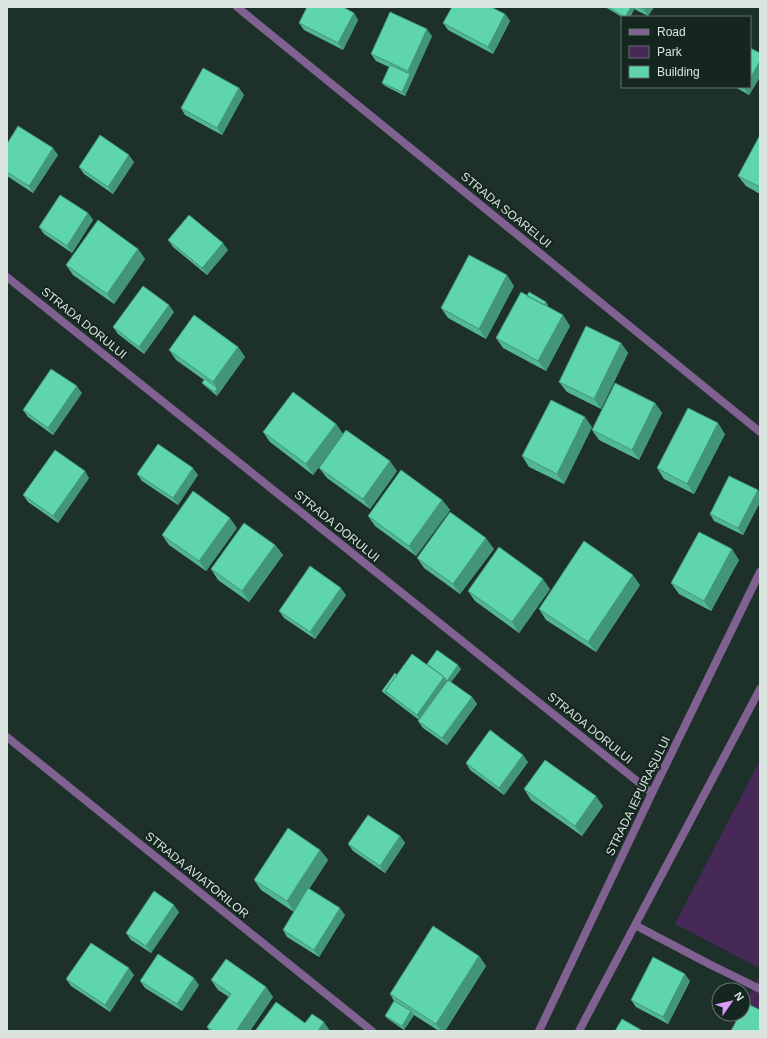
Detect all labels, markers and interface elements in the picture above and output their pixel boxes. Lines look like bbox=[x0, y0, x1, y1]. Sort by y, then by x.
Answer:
legend bbox=[621, 16, 751, 88]
text: Road bbox=[657, 25, 686, 39]
text: Park bbox=[657, 45, 683, 59]
text: Building bbox=[657, 65, 700, 79]
street label: STRADA SOARELUI bbox=[458, 169, 554, 251]
street label: STRADA DORULUI bbox=[39, 284, 129, 362]
street label: STRADA DORULUI bbox=[292, 487, 382, 565]
street label: STRADA DORULUI bbox=[545, 689, 635, 767]
street label: STRADA IEPURAȘULUI bbox=[603, 734, 673, 858]
street label: STRADA AVIATORILOR bbox=[142, 829, 252, 921]
north arrow bbox=[711, 982, 751, 1022]
text: N bbox=[732, 990, 747, 1003]

